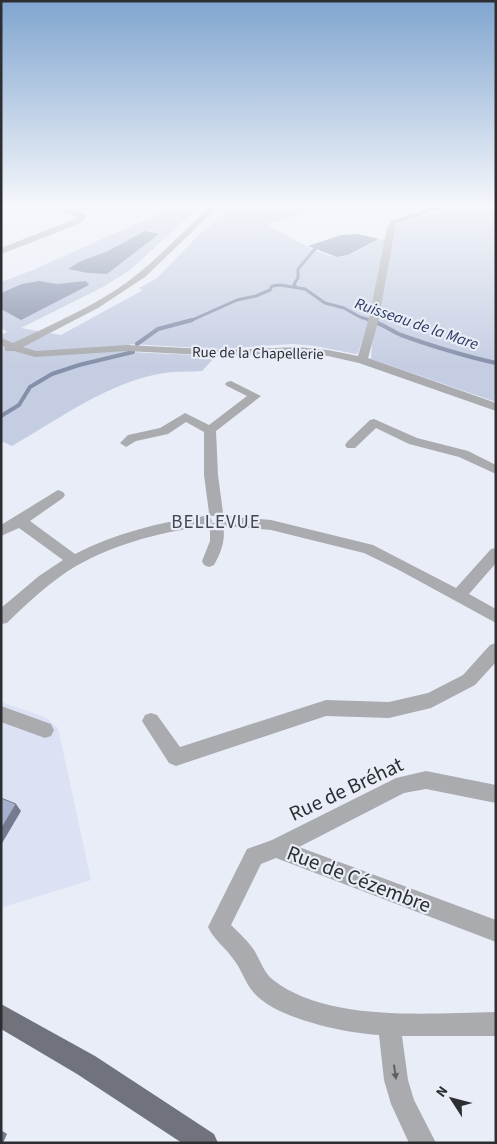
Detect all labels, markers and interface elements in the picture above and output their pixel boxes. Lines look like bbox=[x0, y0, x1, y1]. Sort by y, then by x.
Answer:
water label: Ruisseau de la Mare bbox=[352, 292, 482, 356]
street label: Rue de la Chapellerie bbox=[192, 342, 324, 365]
district label: BELLEVUE bbox=[171, 509, 261, 536]
street label: Rue de Bréhat bbox=[284, 749, 408, 829]
street label: Rue de Cézembre bbox=[283, 838, 435, 920]
one-way arrow bbox=[391, 1064, 399, 1080]
north arrow bbox=[427, 1074, 477, 1124]
text: N bbox=[431, 1082, 453, 1102]

